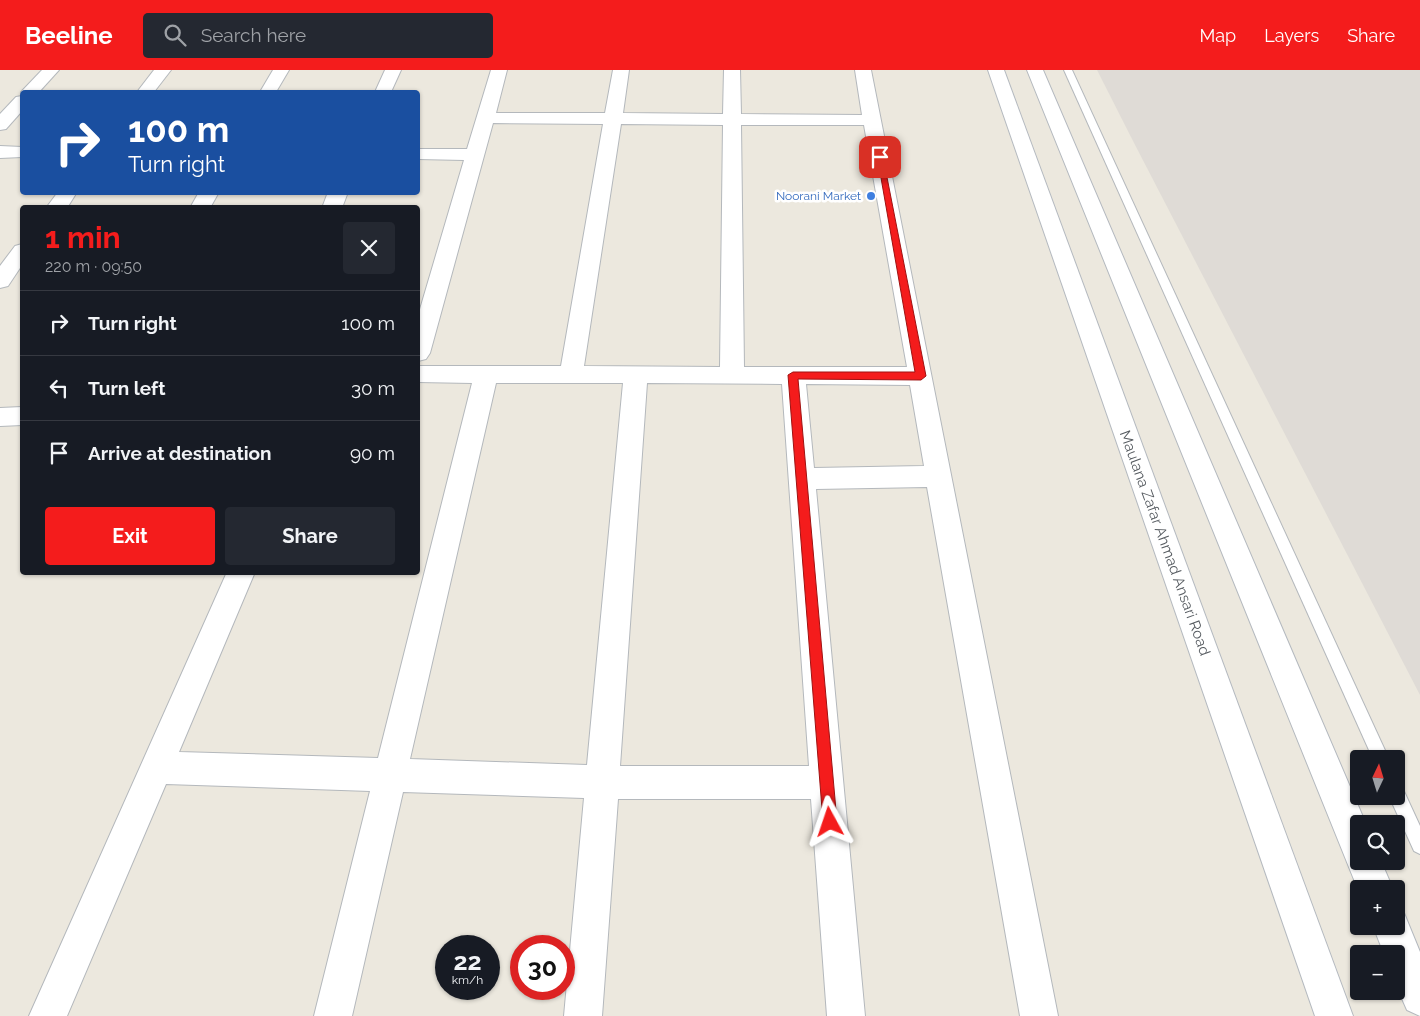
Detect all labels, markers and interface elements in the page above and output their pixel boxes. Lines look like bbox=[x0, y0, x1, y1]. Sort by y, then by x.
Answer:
search box bbox=[143, 13, 493, 58]
text: Beeline bbox=[25, 21, 113, 50]
icon: search bbox=[161, 21, 189, 49]
text: Search here bbox=[201, 24, 306, 46]
text: Map bbox=[1200, 25, 1236, 46]
text: Layers bbox=[1264, 25, 1319, 46]
text: Share bbox=[1347, 25, 1395, 46]
text: 100 m bbox=[128, 109, 229, 150]
icon: right bbox=[45, 110, 110, 175]
pin bbox=[859, 136, 901, 178]
icon: arrive bbox=[866, 143, 894, 171]
text: Turn right bbox=[128, 151, 225, 177]
place label: Noorani Market bbox=[776, 189, 861, 203]
marker: Noorani Market bbox=[865, 190, 877, 202]
text: 1 min bbox=[45, 220, 121, 255]
button: close bbox=[343, 222, 395, 274]
text: 220 m · 09:50 bbox=[45, 257, 142, 276]
icon: right bbox=[45, 309, 73, 337]
text: Turn right bbox=[88, 312, 177, 334]
text: 100 m bbox=[341, 312, 395, 334]
icon: left bbox=[45, 374, 73, 402]
text: Turn left bbox=[88, 377, 165, 399]
text: 30 m bbox=[351, 377, 395, 399]
street label: Maulana Zafar Ahmad Ansari Road bbox=[1116, 428, 1214, 658]
icon: arrive bbox=[45, 439, 73, 467]
text: Arrive at destination bbox=[88, 442, 272, 464]
text: 90 m bbox=[350, 442, 395, 464]
button: Exit bbox=[45, 507, 215, 565]
button: Share bbox=[225, 507, 395, 565]
north arrow bbox=[1350, 750, 1405, 805]
map controls bbox=[1350, 750, 1405, 1000]
position arrow bbox=[803, 795, 855, 847]
button: search bbox=[1350, 815, 1405, 870]
button: + bbox=[1350, 880, 1405, 935]
speed limit sign: 30 bbox=[510, 935, 575, 1000]
button: − bbox=[1350, 945, 1405, 1000]
text: 22 bbox=[453, 946, 482, 976]
text: km/h bbox=[452, 973, 483, 987]

